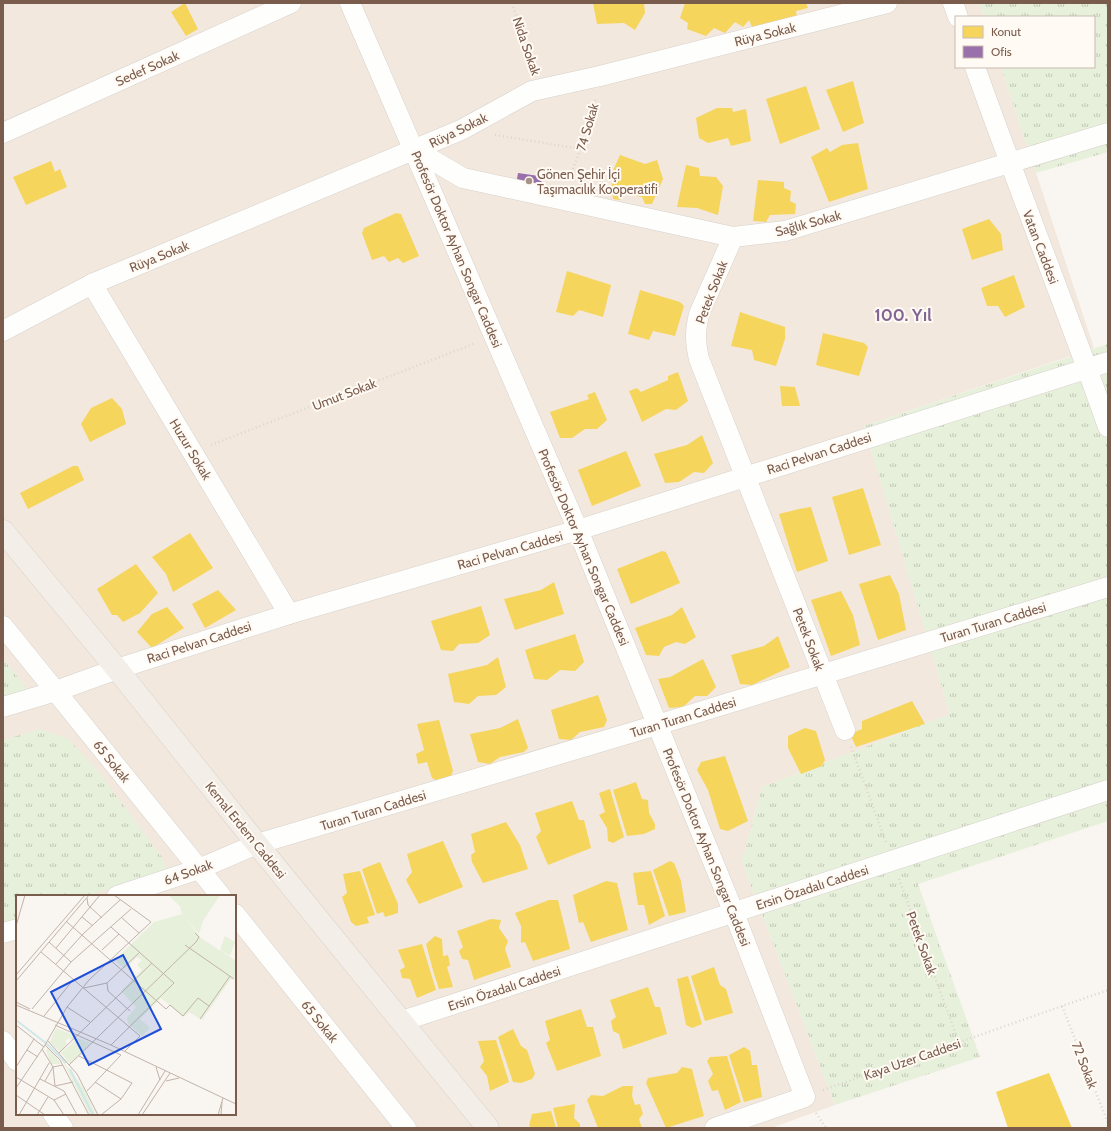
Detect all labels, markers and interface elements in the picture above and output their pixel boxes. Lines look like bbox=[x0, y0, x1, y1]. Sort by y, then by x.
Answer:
street label: Nida Sokak bbox=[510, 15, 545, 77]
legend bbox=[955, 16, 1095, 68]
street label: Rüya Sokak bbox=[733, 19, 798, 49]
text: Konut bbox=[991, 24, 1021, 39]
text: Ofis bbox=[991, 44, 1012, 59]
street label: Sedef Sokak bbox=[113, 47, 181, 89]
street label: 74 Sokak bbox=[573, 101, 602, 153]
street label: Rüya Sokak bbox=[426, 109, 490, 151]
street label: Profesör Doktor Ayhan Songar Caddesi bbox=[408, 148, 506, 350]
place label: Gönen Şehir İçi Taşımacılık Kooperatifi bbox=[537, 166, 658, 197]
marker: Gönen Şehir İçi Taşımacılık Kooperatifi bbox=[524, 176, 534, 186]
street label: Sağlık Sokak bbox=[773, 207, 843, 239]
street label: Vatan Caddesi bbox=[1020, 208, 1062, 286]
street label: Rüya Sokak bbox=[127, 237, 191, 275]
street label: Petek Sokak bbox=[692, 258, 730, 326]
district label: 100. Yıl bbox=[874, 305, 932, 325]
street label: Umut Sokak bbox=[310, 374, 378, 414]
street label: Huzur Sokak bbox=[167, 416, 216, 483]
street label: Raci Pelvan Caddesi bbox=[765, 429, 873, 477]
street label: Profesör Doktor Ayhan Songar Caddesi bbox=[535, 446, 633, 648]
street label: Raci Pelvan Caddesi bbox=[456, 527, 564, 573]
street label: Turan Turan Caddesi bbox=[938, 598, 1048, 646]
street label: Petek Sokak bbox=[790, 605, 828, 673]
street label: Raci Pelvan Caddesi bbox=[145, 618, 253, 666]
street label: Turan Turan Caddesi bbox=[628, 693, 738, 741]
street label: 65 Sokak bbox=[90, 737, 134, 786]
street label: Profesör Doktor Ayhan Songar Caddesi bbox=[660, 746, 754, 948]
street label: Kemal Erdem Caddesi bbox=[202, 778, 290, 882]
street label: Turan Turan Caddesi bbox=[318, 786, 428, 834]
street label: 64 Sokak bbox=[162, 856, 215, 888]
street label: Ersin Özadalı Caddesi bbox=[754, 861, 870, 913]
inset map bbox=[16, 895, 236, 1115]
street label: Petek Sokak bbox=[903, 909, 941, 977]
street label: Ersin Özadalı Caddesi bbox=[446, 962, 562, 1014]
street label: 65 Sokak bbox=[298, 997, 342, 1046]
street label: Kaya Uzer Caddesi bbox=[861, 1035, 963, 1083]
street label: 72 Sokak bbox=[1069, 1039, 1101, 1091]

